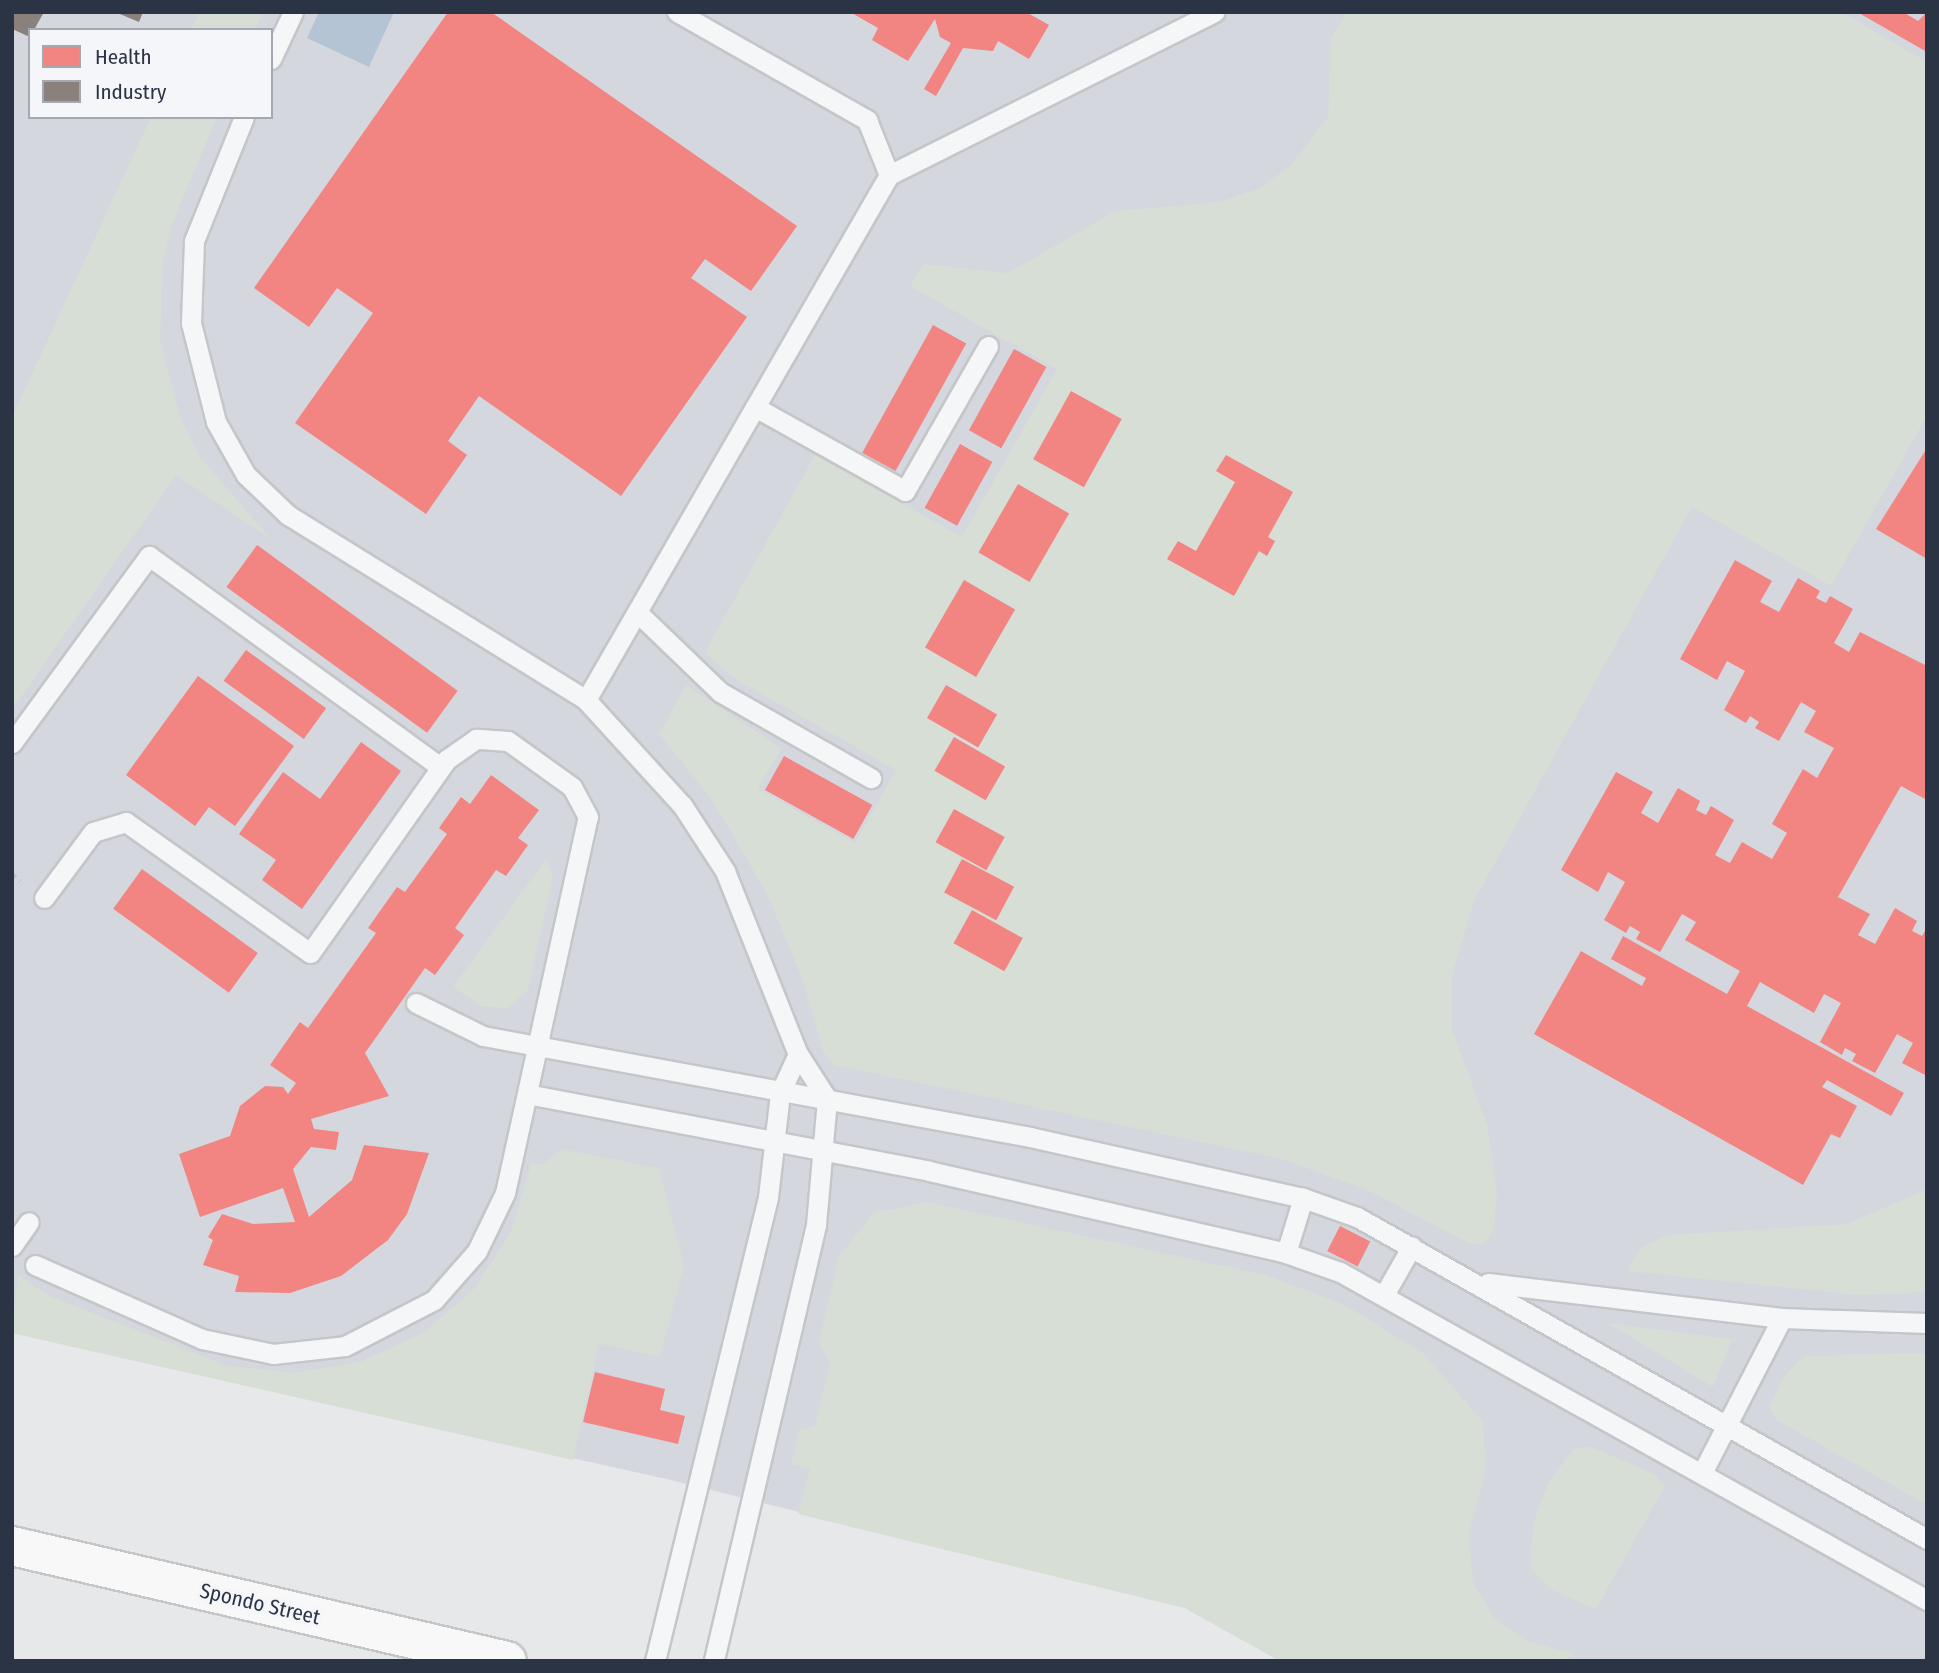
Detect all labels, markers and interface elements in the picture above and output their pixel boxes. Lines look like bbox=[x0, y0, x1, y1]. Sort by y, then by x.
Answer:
legend bbox=[28, 28, 273, 119]
text: Health bbox=[95, 44, 151, 70]
text: Industry bbox=[95, 79, 166, 105]
street label: Spondo Street bbox=[197, 1578, 323, 1630]

